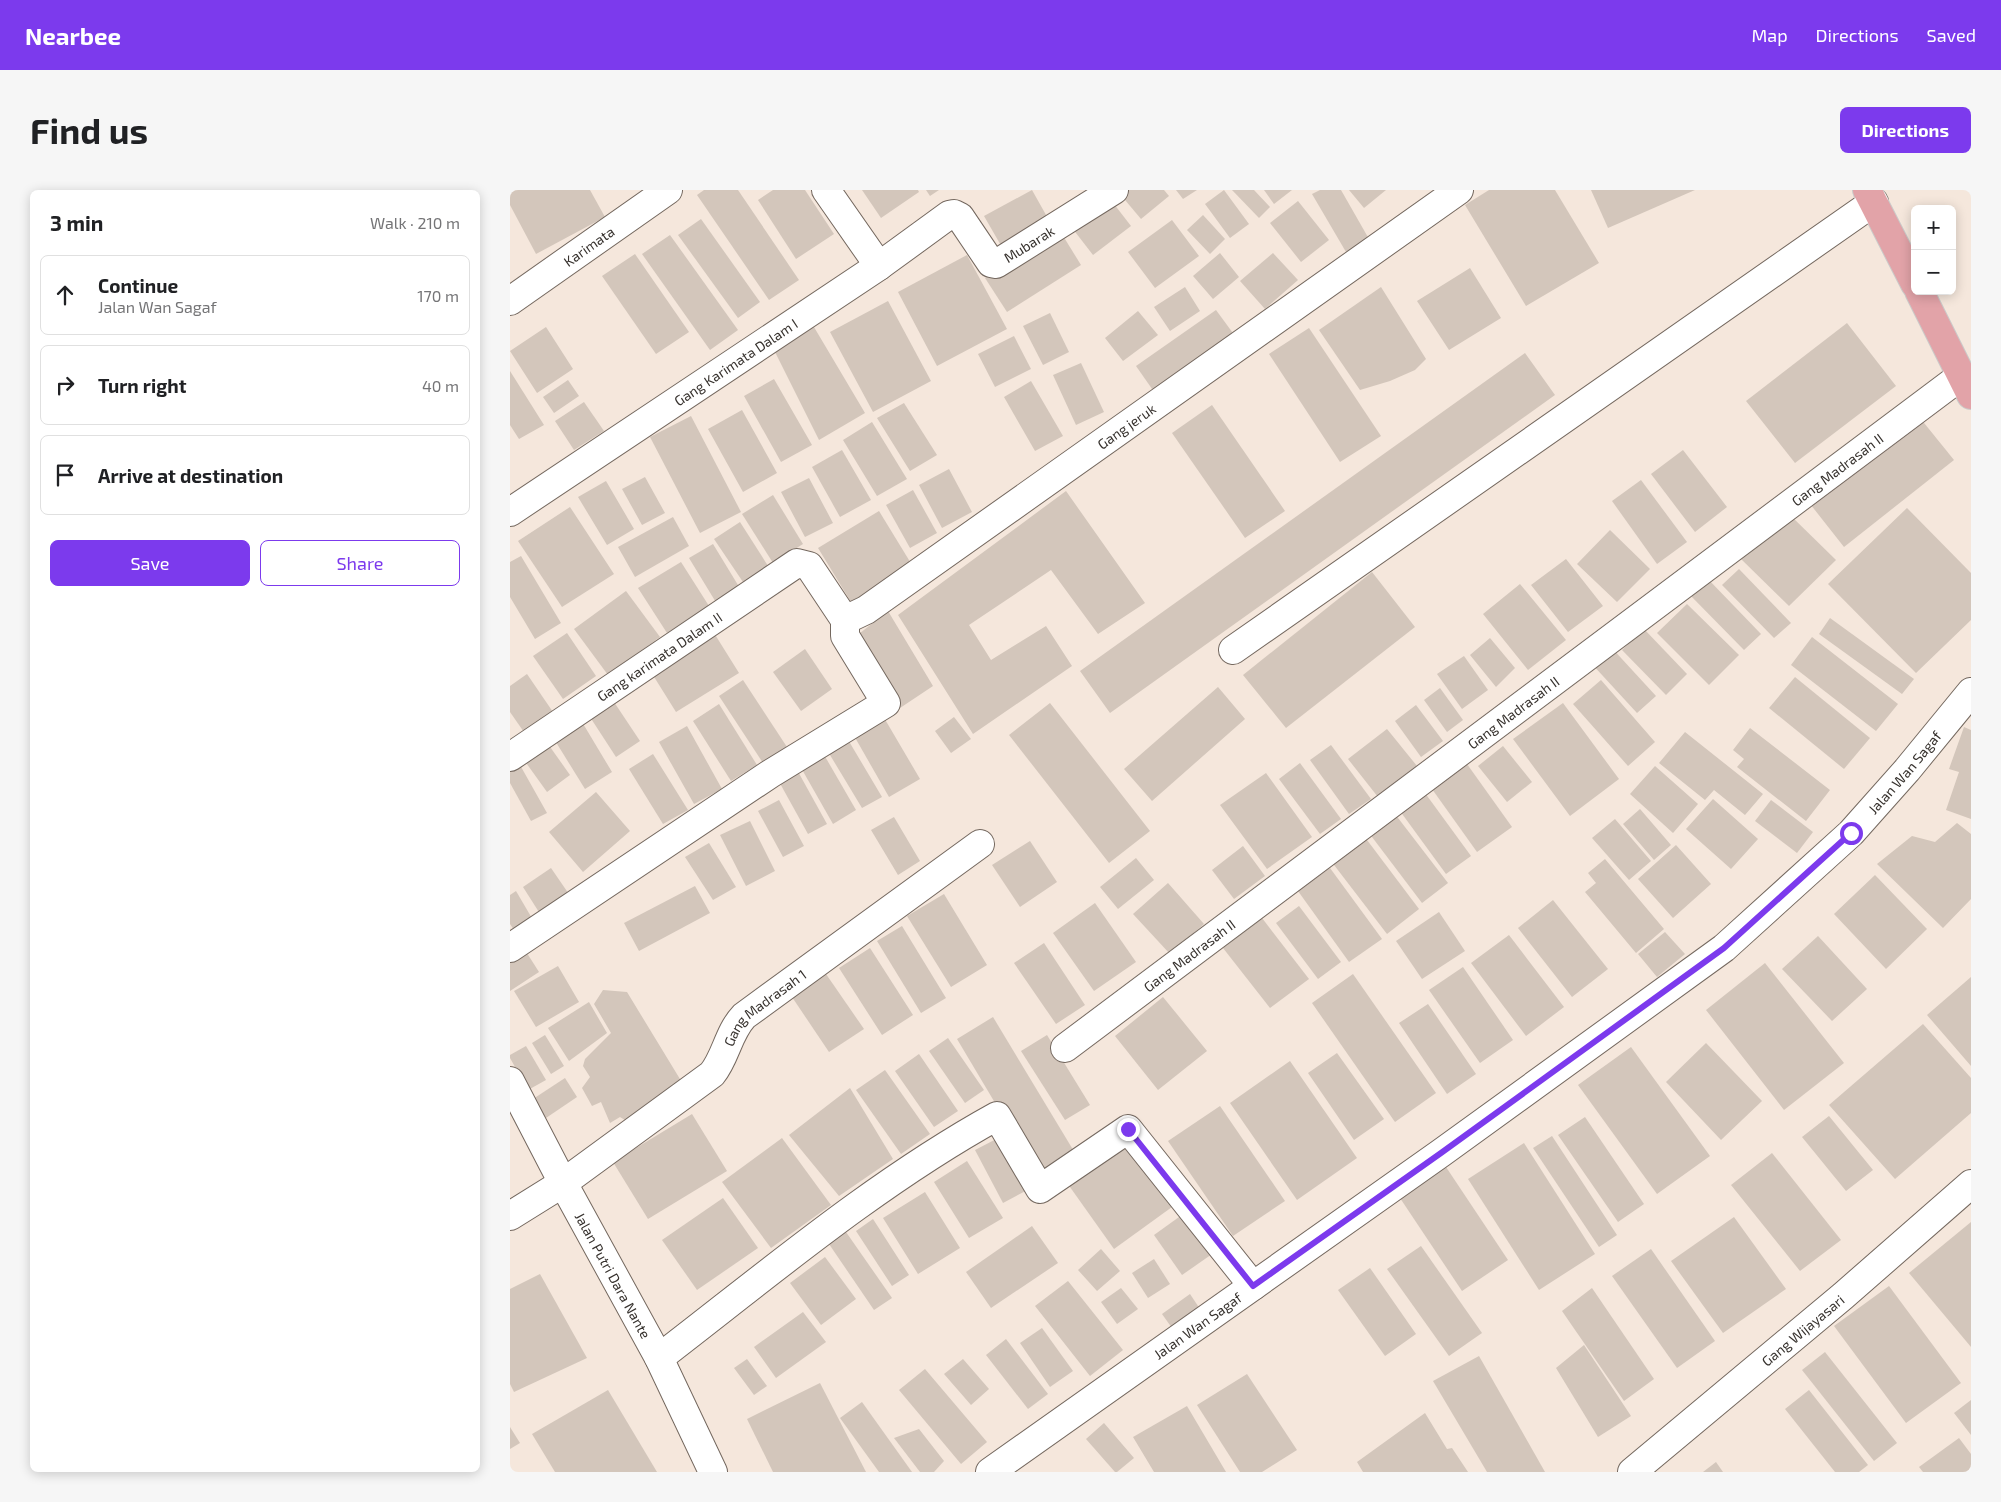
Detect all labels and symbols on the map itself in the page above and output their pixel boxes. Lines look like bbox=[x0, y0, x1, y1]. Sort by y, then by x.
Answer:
street label: Mubarak bbox=[1000, 221, 1057, 266]
street label: Karimata bbox=[560, 222, 617, 269]
street label: Gang Karimata Dalam I bbox=[671, 314, 800, 409]
street label: Gang jeruk bbox=[1094, 399, 1158, 452]
street label: Gang Madrasah II bbox=[1788, 429, 1886, 509]
street label: Gang karimata Dalam II bbox=[593, 608, 725, 704]
street label: Gang Madrasah II bbox=[1464, 672, 1562, 752]
street label: Jalan Wan Sagaf bbox=[1864, 727, 1945, 817]
route start bbox=[1840, 822, 1863, 845]
street label: Gang Madrasah II bbox=[1140, 915, 1238, 995]
street label: Gang Madrasah 1 bbox=[719, 965, 809, 1049]
route end bbox=[1117, 1118, 1140, 1141]
street label: Jalan Putri Dara Nante bbox=[572, 1209, 655, 1341]
street label: Jalan Wan Sagaf bbox=[1150, 1288, 1245, 1362]
street label: Gang Wijayasari bbox=[1758, 1291, 1847, 1369]

